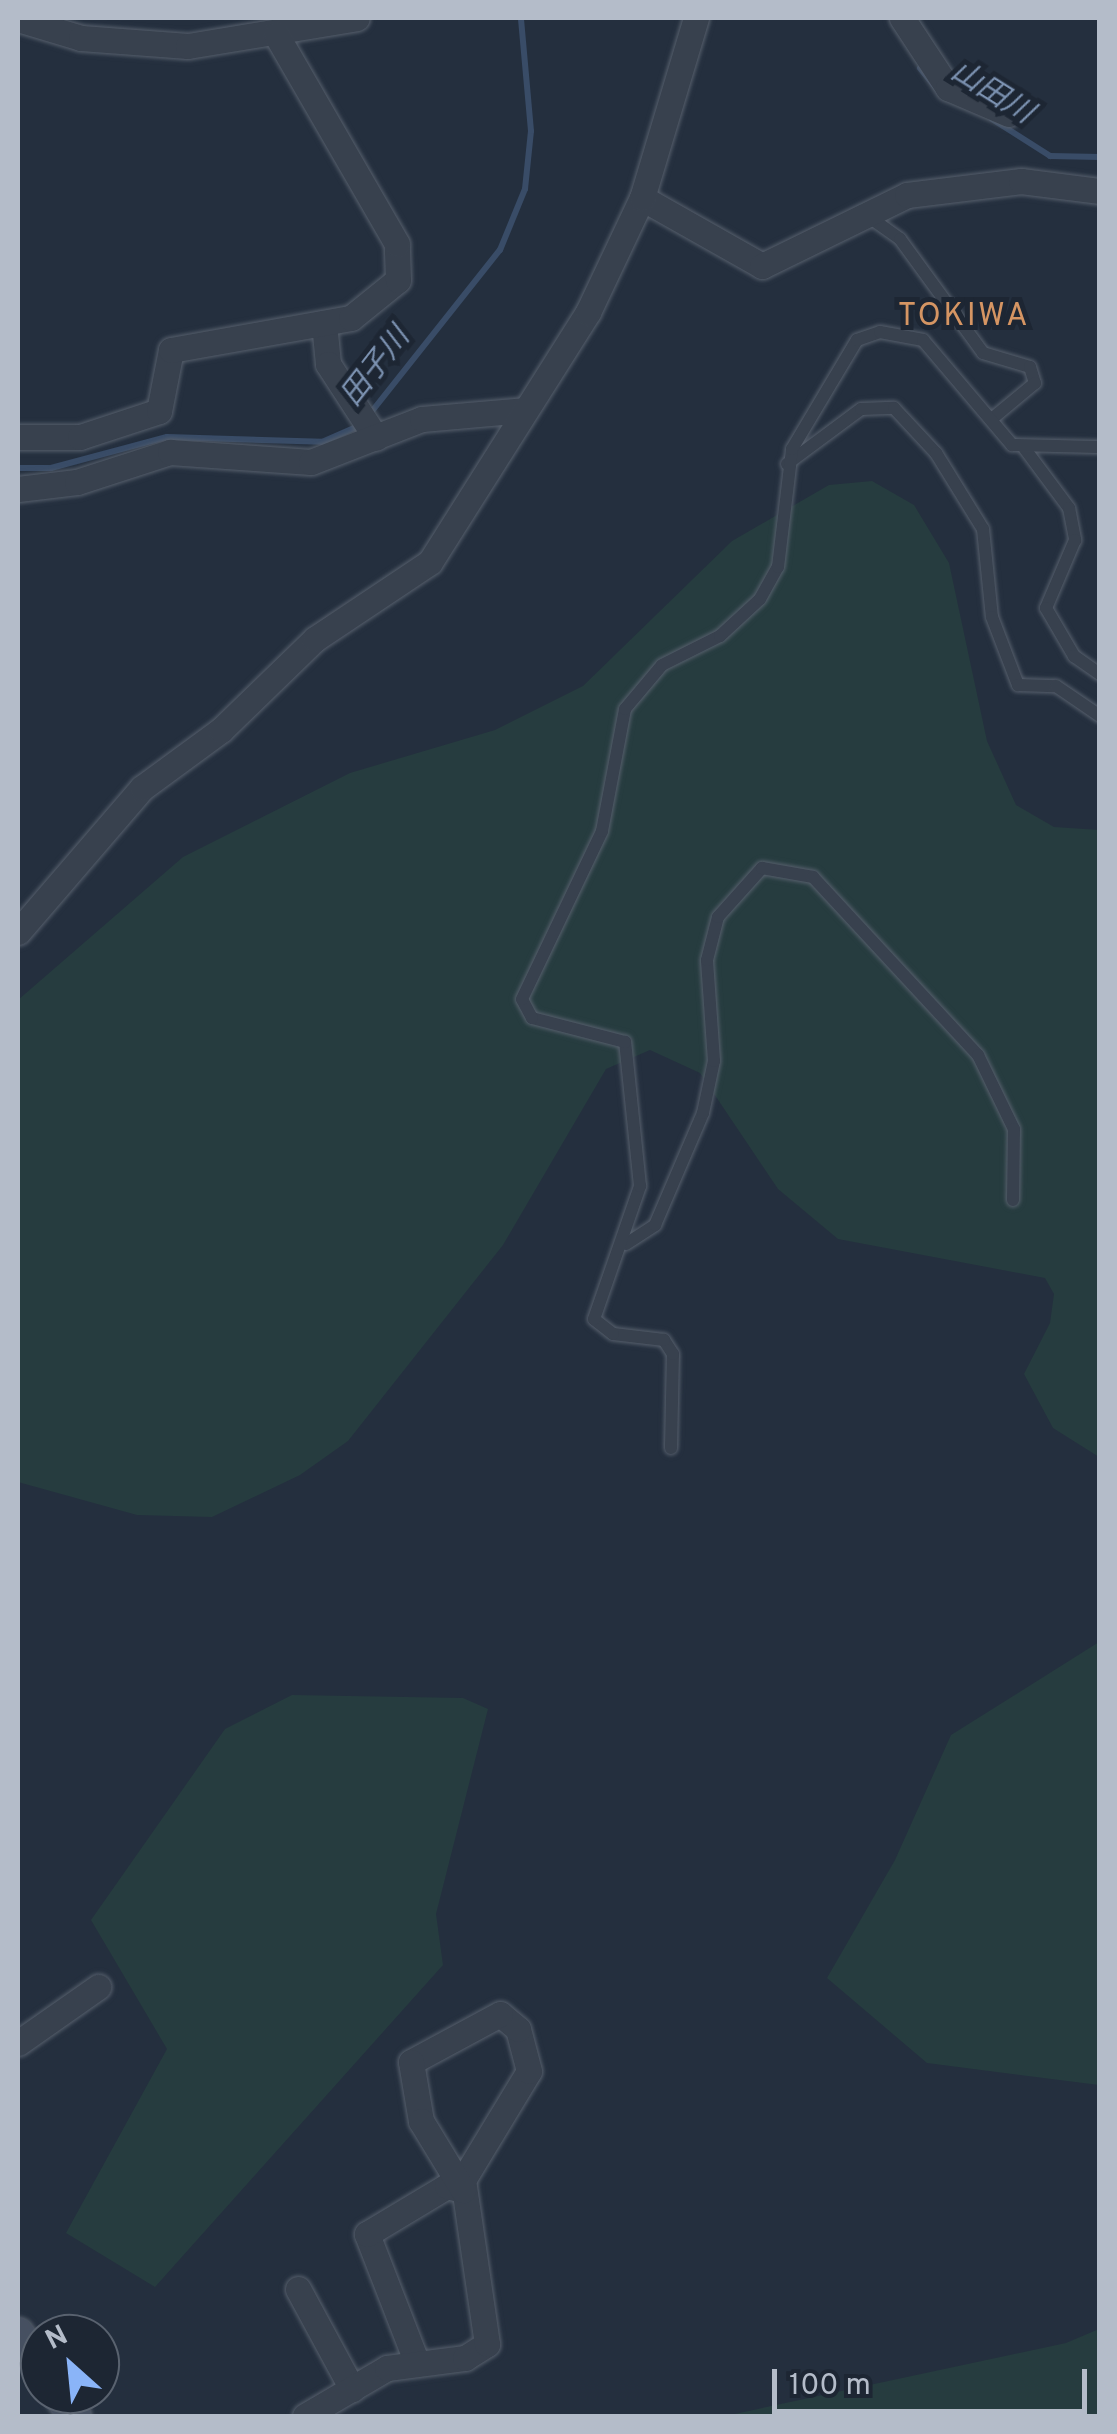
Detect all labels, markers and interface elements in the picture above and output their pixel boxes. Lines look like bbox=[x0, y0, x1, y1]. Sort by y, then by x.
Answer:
water label: 山田川 bbox=[943, 55, 1039, 133]
district label: TOKIWA bbox=[898, 298, 1030, 336]
water label: 田子川 bbox=[335, 321, 419, 415]
north arrow bbox=[20, 2314, 120, 2414]
text: N bbox=[40, 2318, 74, 2360]
scale bar bbox=[777, 2349, 1092, 2411]
text: 100 m bbox=[789, 2368, 871, 2405]

